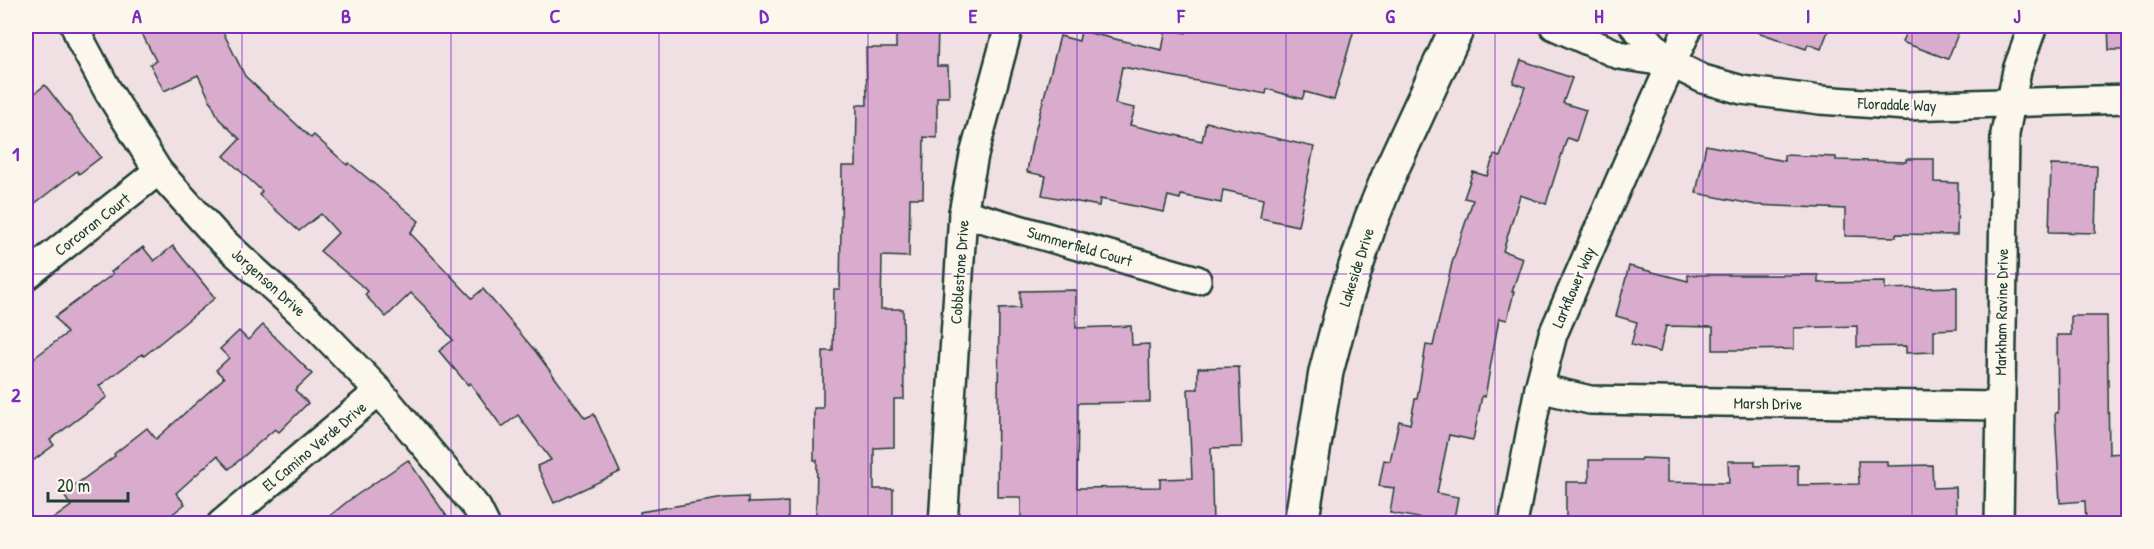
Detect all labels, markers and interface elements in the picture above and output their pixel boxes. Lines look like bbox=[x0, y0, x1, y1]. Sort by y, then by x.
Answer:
text: A bbox=[132, 2, 142, 29]
text: B bbox=[341, 2, 351, 29]
text: C bbox=[550, 2, 561, 29]
text: D bbox=[759, 2, 769, 29]
text: E bbox=[969, 2, 978, 29]
text: F bbox=[1176, 2, 1186, 29]
text: G bbox=[1385, 2, 1395, 29]
text: H bbox=[1594, 2, 1604, 29]
text: I bbox=[1806, 2, 1810, 29]
text: J bbox=[2013, 2, 2021, 29]
street label: Floradale Way bbox=[1856, 92, 1937, 116]
text: 1 bbox=[12, 140, 20, 167]
street label: Corcoran Court bbox=[50, 187, 135, 261]
street label: Cobblestone Drive bbox=[944, 218, 974, 325]
street label: Summerfield Court bbox=[1025, 221, 1136, 272]
street label: Lakeside Drive bbox=[1333, 224, 1379, 309]
street label: Jorgenson Drive bbox=[227, 243, 311, 322]
street label: Larkflower Way bbox=[1546, 243, 1600, 331]
street label: Markham Ravine Drive bbox=[1989, 248, 2013, 376]
text: 2 bbox=[11, 381, 21, 408]
street label: Marsh Drive bbox=[1734, 391, 1803, 415]
street label: El Camino Verde Drive bbox=[257, 395, 371, 496]
scale bar bbox=[48, 465, 128, 503]
text: 20 m bbox=[57, 473, 90, 498]

